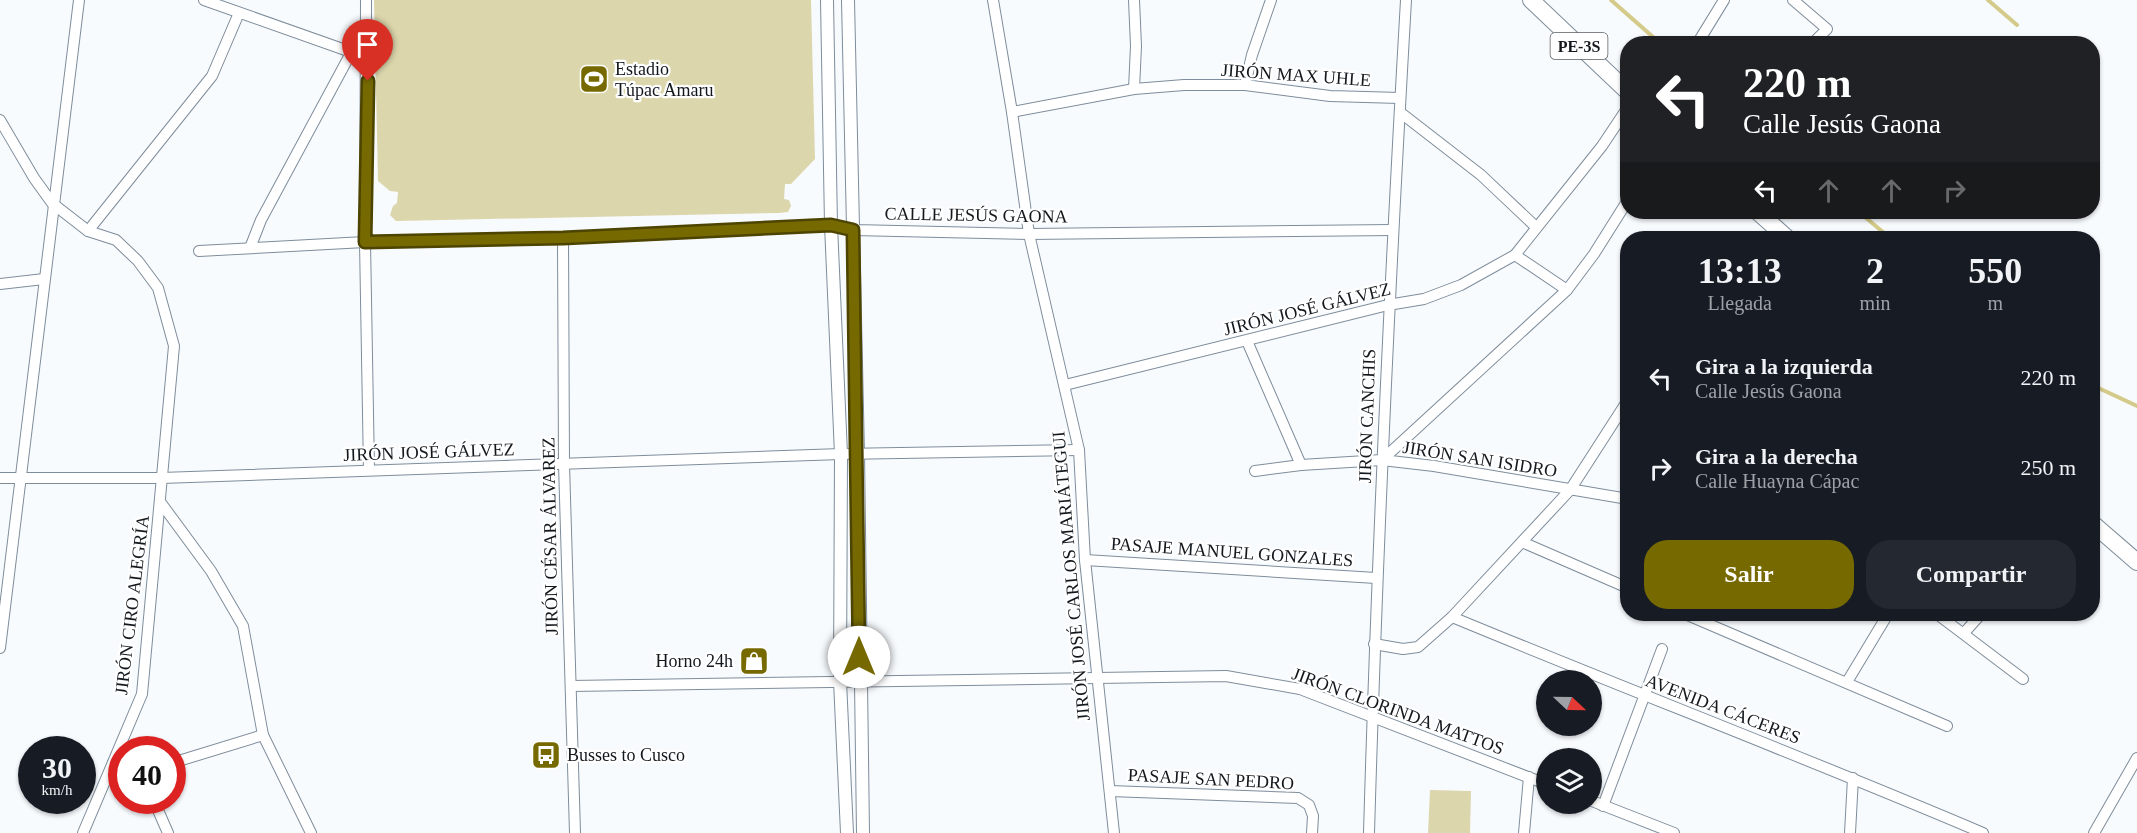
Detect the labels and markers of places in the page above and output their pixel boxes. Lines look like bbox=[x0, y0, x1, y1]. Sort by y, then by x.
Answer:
pin bbox=[342, 19, 393, 81]
place label: Estadio Túpac Amaru bbox=[615, 59, 713, 100]
sports icon: Estadio Túpac Amaru bbox=[578, 63, 610, 95]
shop icon: Horno 24h bbox=[738, 645, 770, 677]
place label: Horno 24h bbox=[656, 651, 733, 671]
bus stop icon: Busses to Cusco bbox=[530, 739, 562, 771]
place label: Busses to Cusco bbox=[567, 745, 685, 765]

